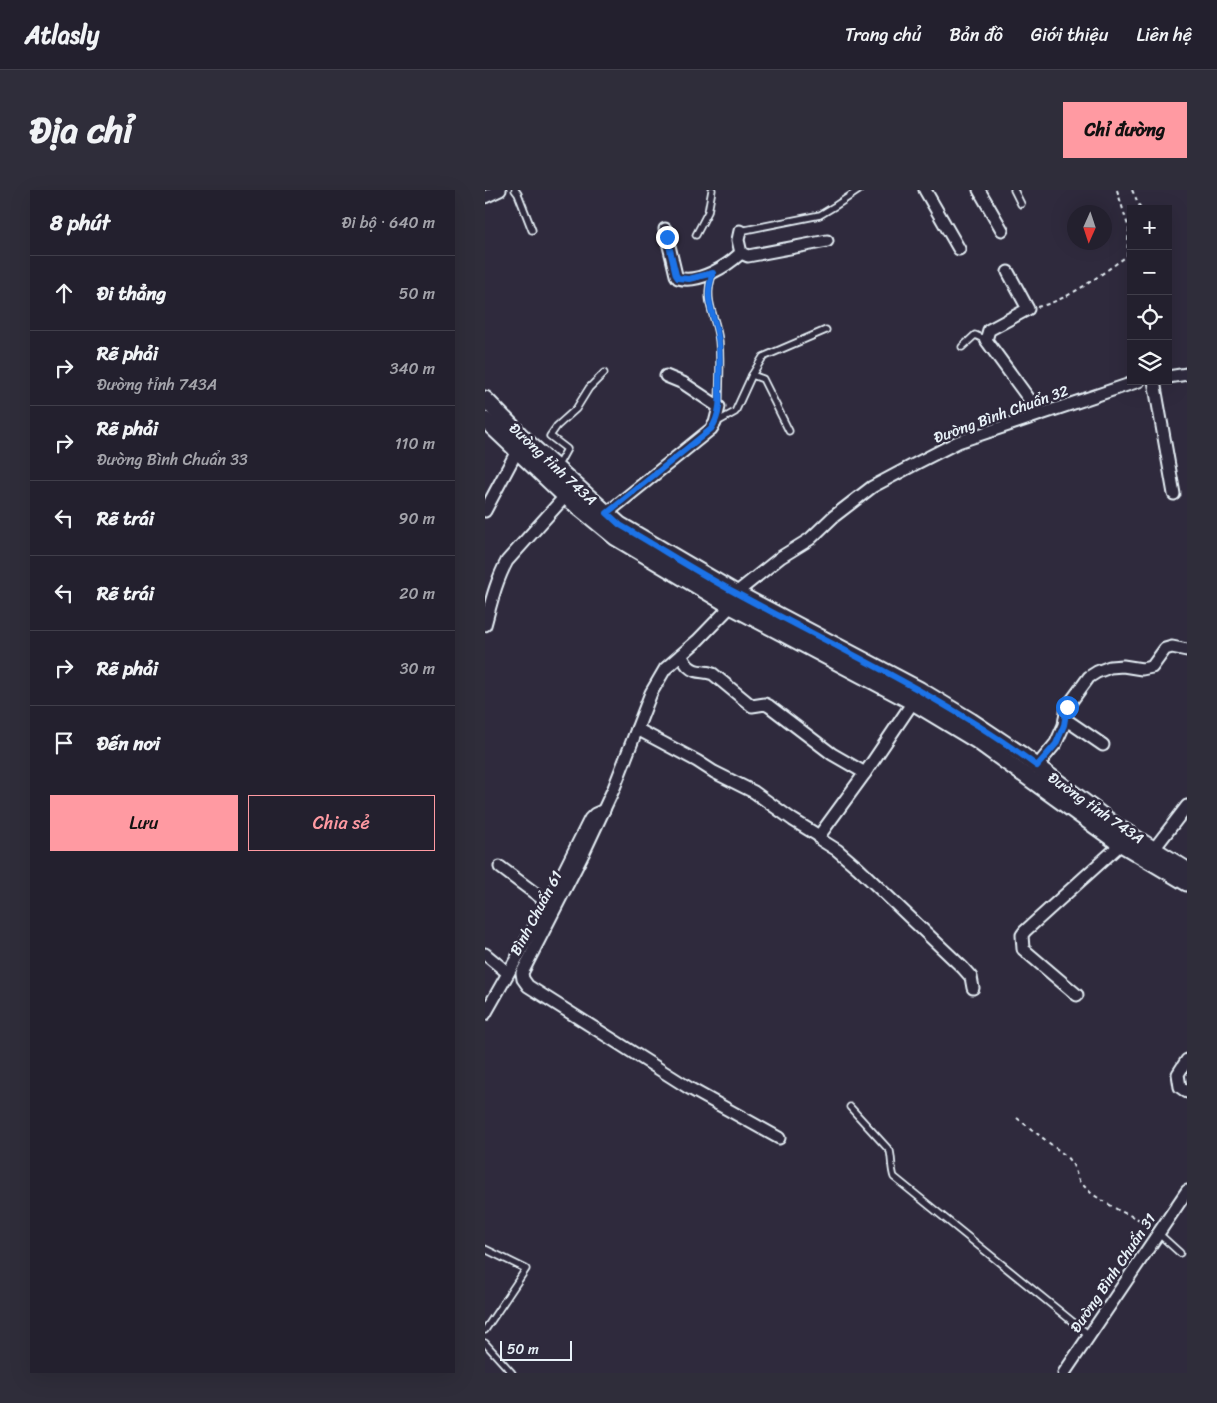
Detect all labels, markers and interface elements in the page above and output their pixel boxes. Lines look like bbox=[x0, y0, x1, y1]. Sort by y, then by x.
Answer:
text: Atlasly bbox=[25, 14, 99, 56]
text: Trang chủ bbox=[845, 19, 921, 51]
text: Bản đồ bbox=[949, 19, 1003, 51]
text: Giới thiệu bbox=[1031, 19, 1108, 51]
text: Liên hệ bbox=[1136, 19, 1192, 51]
text: Địa chỉ bbox=[30, 99, 133, 161]
button: Chỉ đường bbox=[1063, 102, 1187, 158]
text: 8 phút bbox=[50, 204, 110, 242]
north arrow bbox=[1067, 205, 1112, 250]
map controls bbox=[1127, 205, 1172, 385]
button: + bbox=[1127, 205, 1172, 250]
text: Đi bộ · 640 m bbox=[342, 208, 435, 237]
route end bbox=[656, 226, 679, 249]
button: − bbox=[1127, 250, 1172, 295]
text: Đi thẳng bbox=[97, 277, 166, 310]
icon: ahead bbox=[50, 279, 78, 307]
text: 50 m bbox=[399, 279, 435, 308]
button: locate bbox=[1127, 295, 1172, 340]
text: Rẽ phải bbox=[97, 337, 158, 370]
button: layers bbox=[1127, 340, 1172, 385]
icon: right bbox=[50, 354, 78, 382]
text: 340 m bbox=[390, 354, 435, 383]
text: Đường tỉnh 743A bbox=[97, 370, 217, 399]
street label: Đường Bình Chuẩn 32 bbox=[930, 377, 1072, 450]
text: Rẽ phải bbox=[97, 412, 158, 445]
street label: Đường tỉnh 743A bbox=[503, 416, 603, 512]
icon: right bbox=[50, 429, 78, 457]
text: 110 m bbox=[395, 429, 435, 458]
text: Đường Bình Chuẩn 33 bbox=[97, 445, 248, 474]
text: Rẽ trái bbox=[97, 502, 154, 535]
icon: left bbox=[50, 504, 78, 532]
text: 90 m bbox=[399, 504, 435, 533]
text: Rẽ trái bbox=[97, 577, 154, 610]
icon: left bbox=[50, 579, 78, 607]
text: 20 m bbox=[399, 579, 435, 608]
text: Rẽ phải bbox=[97, 652, 158, 685]
icon: right bbox=[50, 654, 78, 682]
text: 30 m bbox=[400, 654, 435, 683]
route start bbox=[1056, 696, 1079, 719]
text: Đến nơi bbox=[97, 727, 160, 760]
icon: arrive bbox=[50, 729, 78, 757]
street label: Đường tỉnh 743A bbox=[1042, 765, 1150, 851]
button: Lưu bbox=[50, 795, 238, 851]
button: Chia sẻ bbox=[248, 795, 435, 851]
street label: Bình Chuẩn 61 bbox=[503, 866, 569, 960]
street label: Đường Bình Chuẩn 31 bbox=[1063, 1208, 1163, 1338]
text: 50 m bbox=[507, 1337, 539, 1362]
scale bar bbox=[500, 1338, 573, 1361]

